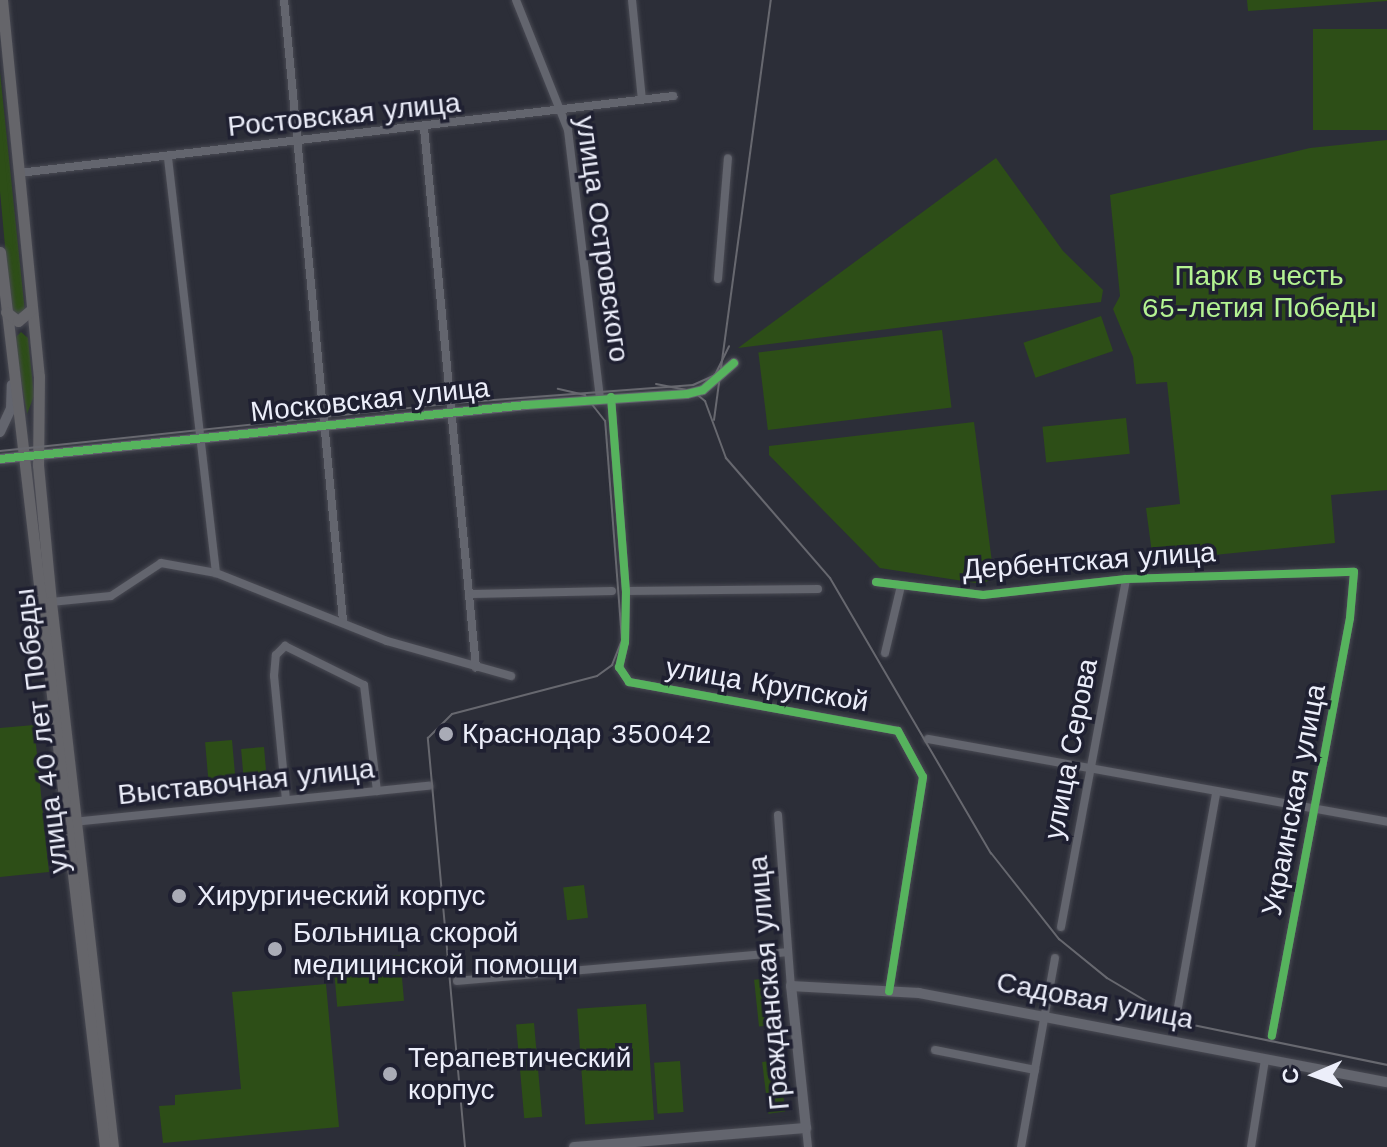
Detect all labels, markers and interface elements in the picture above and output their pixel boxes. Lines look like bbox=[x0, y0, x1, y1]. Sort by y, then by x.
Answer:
street label: Ростовская улица bbox=[226, 86, 462, 144]
street label: улица Островского bbox=[568, 114, 636, 364]
park label: Парк в честь 65-летия Победы bbox=[1142, 259, 1376, 325]
street label: Московская улица bbox=[249, 371, 491, 429]
street label: Дербентская улица bbox=[961, 535, 1217, 587]
street label: улица 40 лет Победы bbox=[8, 587, 76, 875]
street label: улица Крупской bbox=[663, 651, 871, 719]
street label: улица Серова bbox=[1037, 656, 1105, 842]
street label: Украинская улица bbox=[1255, 681, 1333, 919]
place label: Краснодар 350042 bbox=[462, 717, 712, 751]
marker: Краснодар 350042 bbox=[437, 725, 455, 743]
street label: Выставочная улица bbox=[116, 752, 376, 812]
street label: Гражданская улица bbox=[741, 855, 797, 1111]
place label: Хирургический корпус bbox=[197, 879, 485, 913]
marker: Хирургический корпус bbox=[168, 885, 190, 907]
place label: Больница скорой медицинской помощи bbox=[293, 916, 578, 982]
marker: Больница скорой медицинской помощи bbox=[264, 938, 286, 960]
street label: Садовая улица bbox=[994, 965, 1196, 1037]
north arrow bbox=[1275, 1035, 1355, 1115]
place label: Терапевтический корпус bbox=[408, 1041, 631, 1107]
marker: Терапевтический корпус bbox=[379, 1063, 401, 1085]
text: С bbox=[1278, 1067, 1303, 1084]

